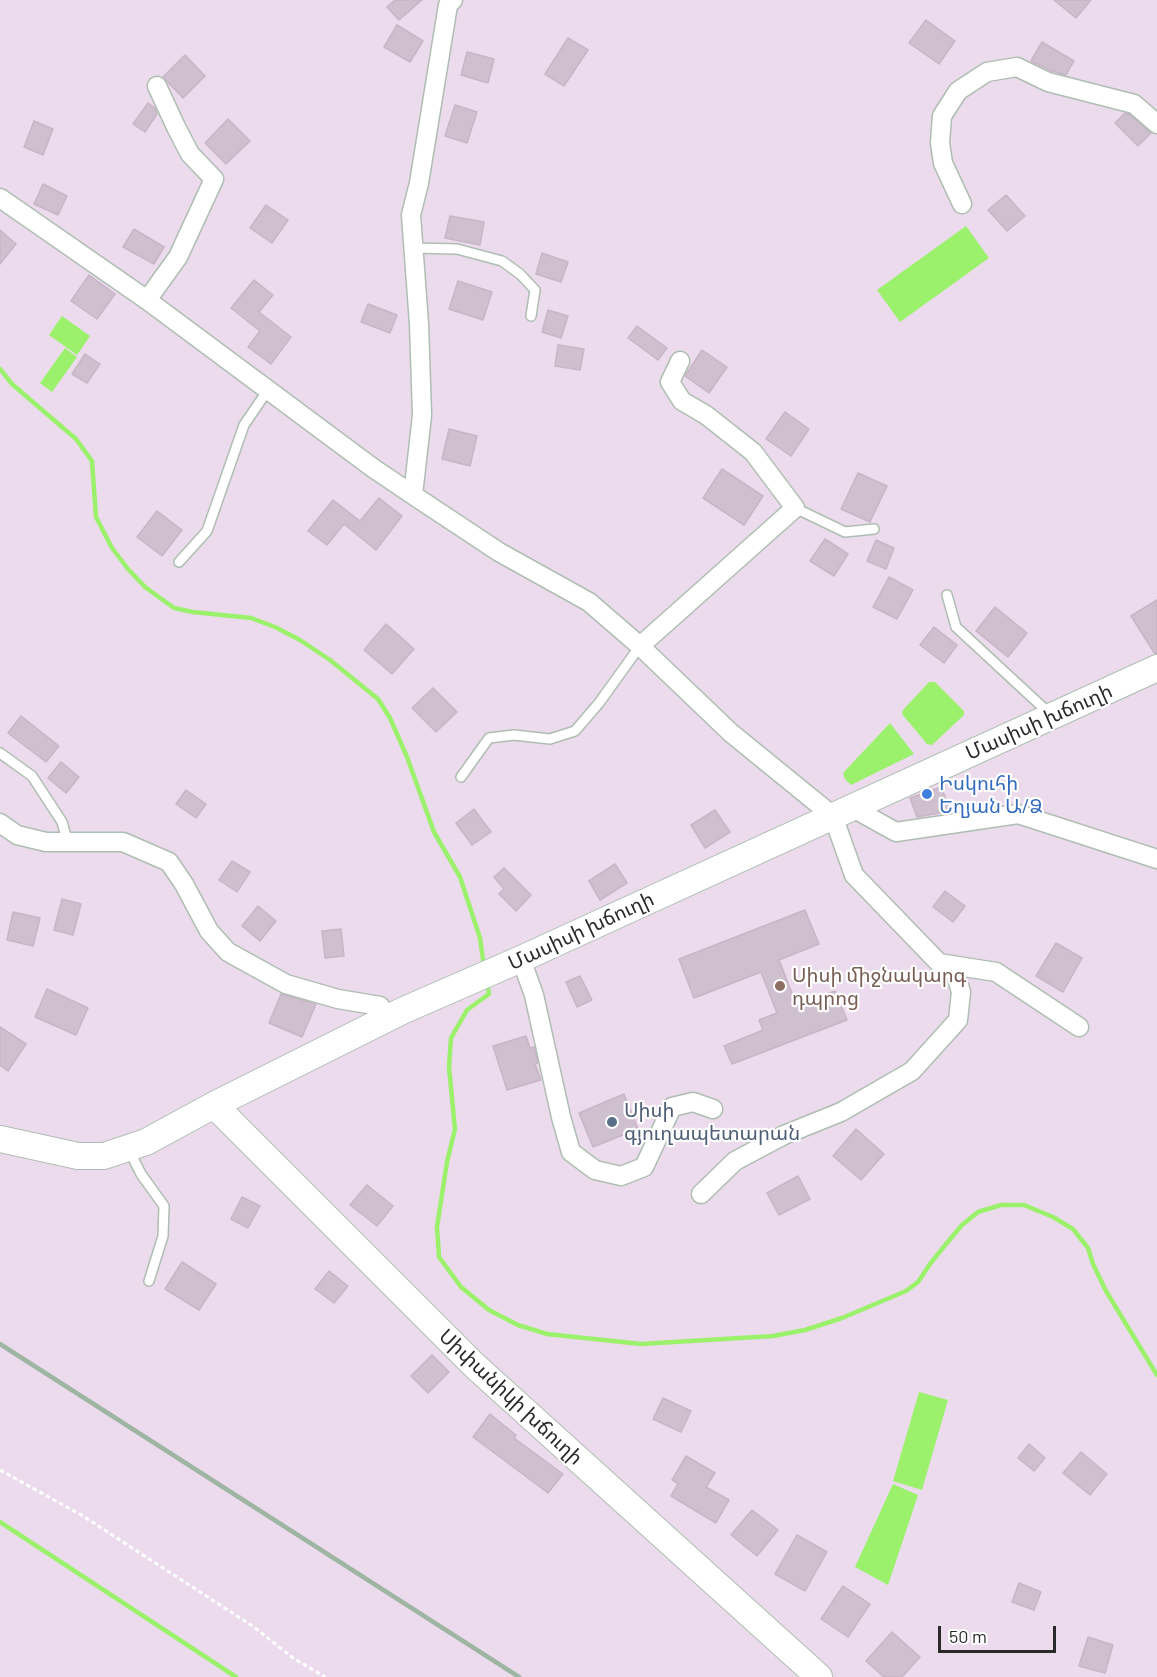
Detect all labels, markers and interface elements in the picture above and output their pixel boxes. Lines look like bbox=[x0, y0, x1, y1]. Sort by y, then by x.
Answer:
street label: Մասիսի խճուղի bbox=[962, 679, 1116, 765]
place label: Իսկուհի Եղյան Ա/Ձ bbox=[939, 771, 1043, 818]
marker: Իսկուհի Եղյան Ա/Ձ bbox=[920, 787, 934, 801]
street label: Մասիսի խճուղի bbox=[504, 887, 658, 975]
place label: Սիսի միջնակարգ դպրոց bbox=[792, 963, 966, 1010]
marker: Սիսի միջնակարգ դպրոց bbox=[773, 979, 787, 993]
place label: Սիսի գյուղապետարան bbox=[624, 1098, 800, 1145]
marker: Սիսի գյուղապետարան bbox=[605, 1115, 619, 1129]
street label: Սիփանիկի խճուղի bbox=[434, 1324, 588, 1470]
scale bar bbox=[941, 1614, 1060, 1652]
text: 50 m bbox=[949, 1625, 987, 1647]

